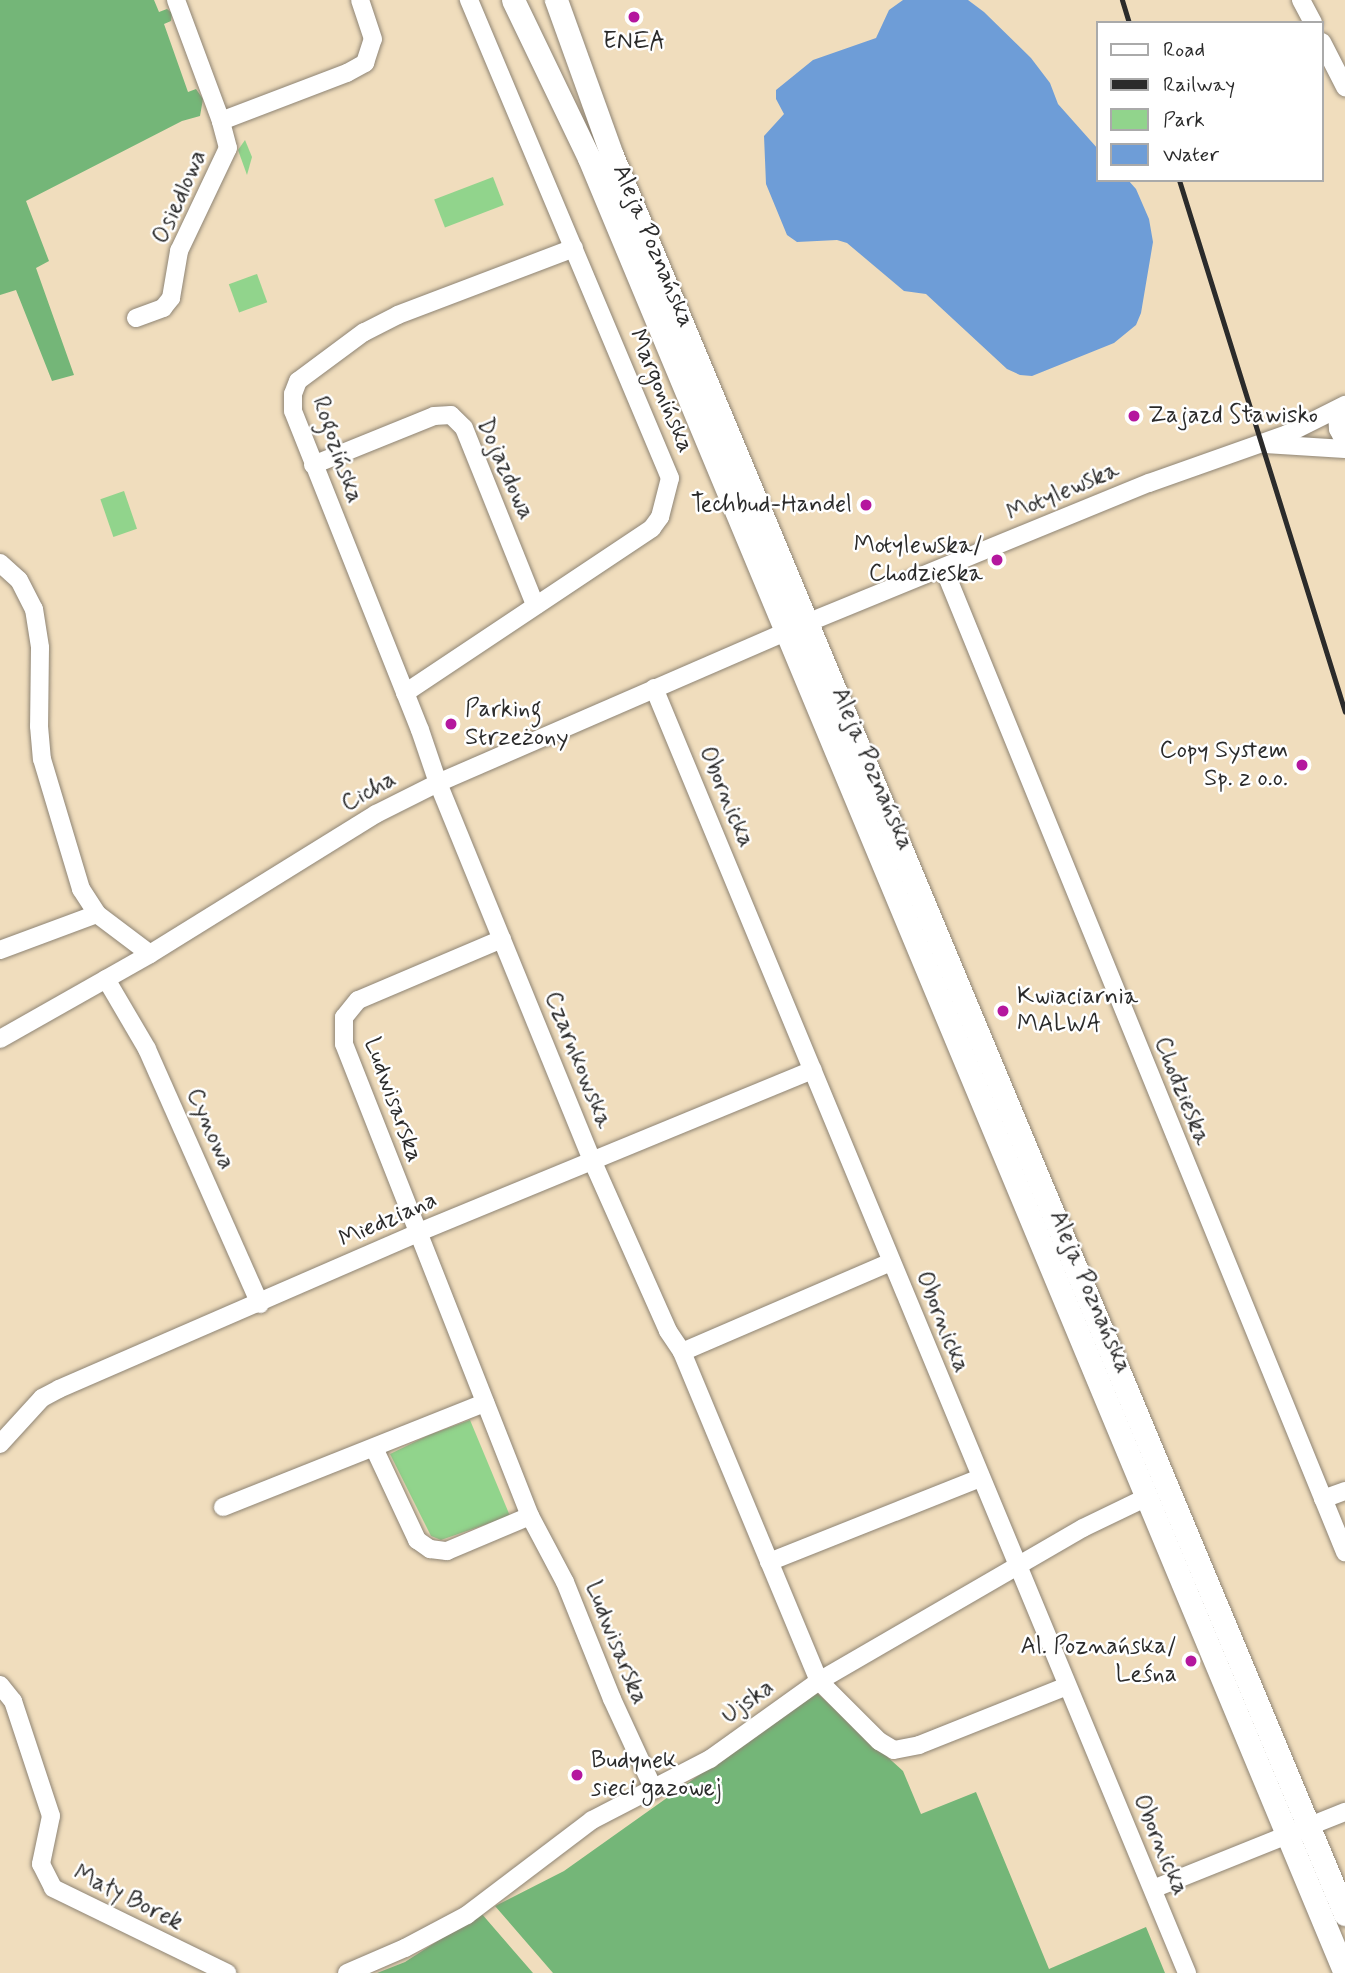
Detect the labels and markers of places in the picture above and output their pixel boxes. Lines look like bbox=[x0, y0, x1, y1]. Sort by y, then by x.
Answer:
marker: ENEA bbox=[626, 9, 642, 25]
place label: ENEA bbox=[603, 28, 665, 56]
place label: Zajazd Stawisko bbox=[1148, 402, 1321, 430]
marker: Zajazd Stawisko bbox=[1126, 408, 1142, 424]
place label: Techbud-Handel bbox=[691, 491, 852, 519]
marker: Techbud-Handel bbox=[858, 497, 874, 513]
place label: Motylewska/ Chodzieska bbox=[854, 532, 983, 588]
marker: Motylewska/ Chodzieska bbox=[989, 552, 1005, 568]
place label: Parking Strzeżony bbox=[465, 696, 569, 752]
marker: Parking Strzeżony bbox=[443, 716, 459, 732]
place label: Copy System Sp. z o.o. bbox=[1160, 737, 1288, 793]
marker: Copy System Sp. z o.o. bbox=[1294, 757, 1310, 773]
place label: Kwiaciarnia MALWA bbox=[1017, 983, 1138, 1039]
marker: Kwiaciarnia MALWA bbox=[995, 1003, 1011, 1019]
place label: Al. Poznańska/ Leśna bbox=[1020, 1633, 1177, 1689]
marker: Al. Poznańska/ Leśna bbox=[1183, 1653, 1199, 1669]
place label: Budynek sieci gazowej bbox=[591, 1747, 725, 1803]
marker: Budynek sieci gazowej bbox=[569, 1767, 585, 1783]

